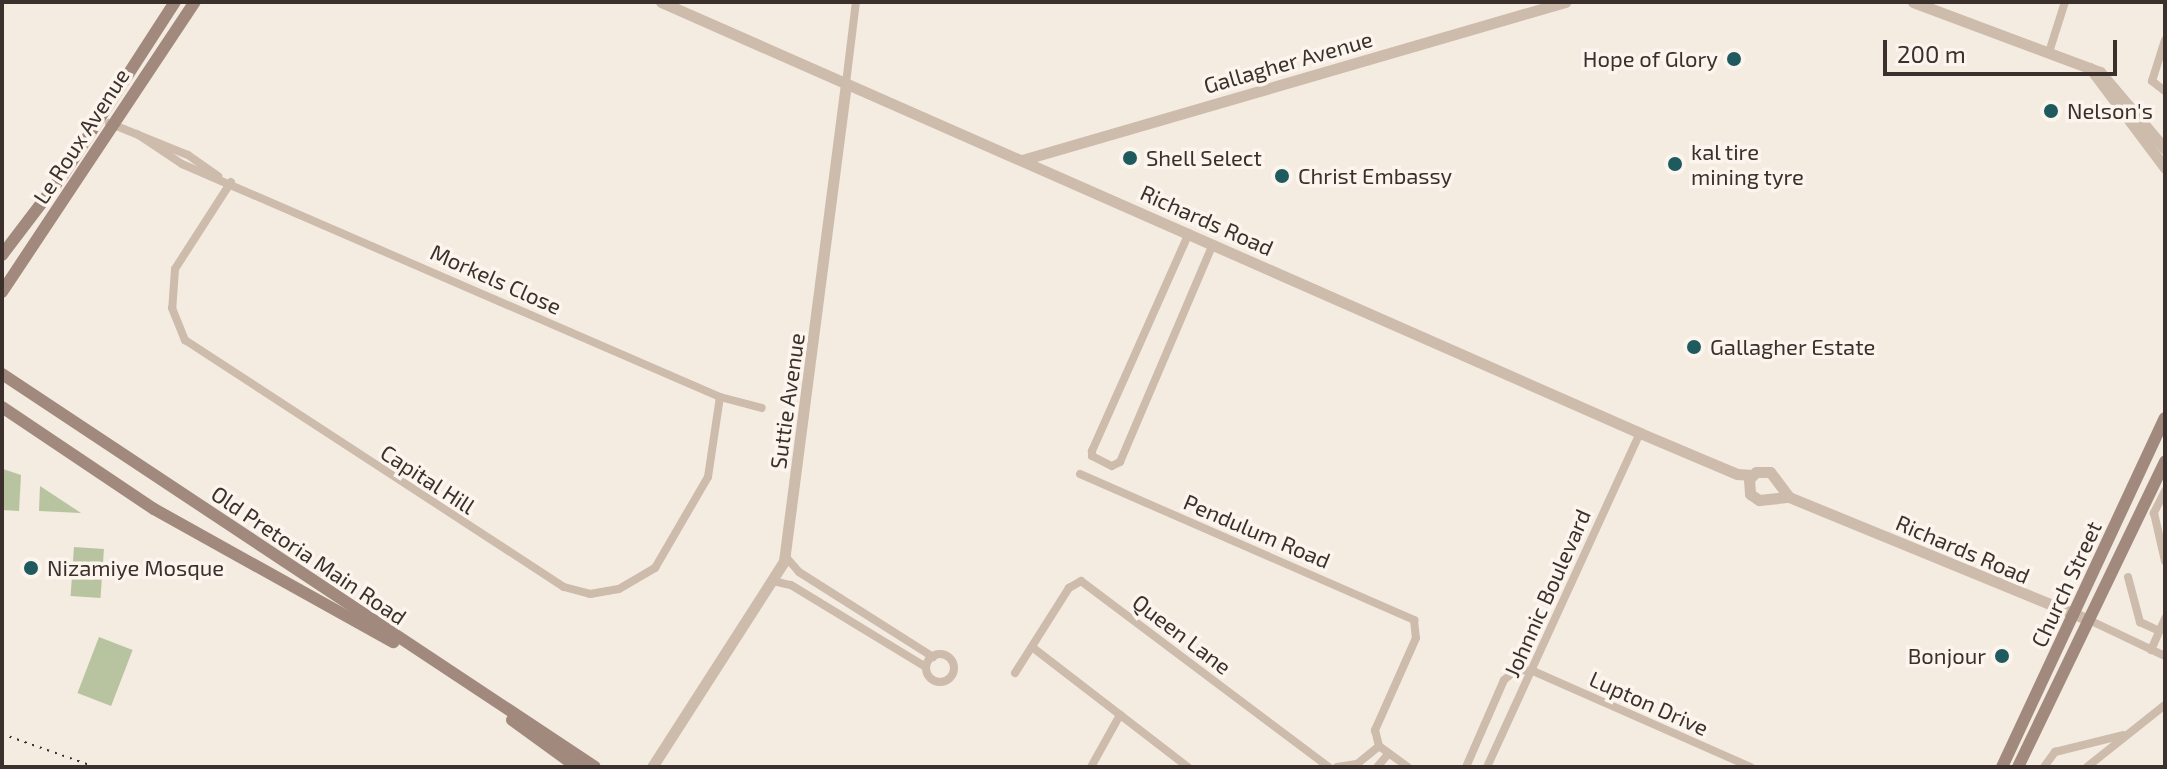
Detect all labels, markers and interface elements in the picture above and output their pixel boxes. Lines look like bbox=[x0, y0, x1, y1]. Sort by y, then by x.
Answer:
scale bar bbox=[1887, 24, 2121, 74]
street label: Gallagher Avenue bbox=[1200, 25, 1376, 99]
text: 200 m bbox=[1897, 39, 1966, 68]
place label: Hope of Glory bbox=[1582, 46, 1718, 72]
marker: Hope of Glory bbox=[1725, 50, 1743, 68]
street label: Le Roux Avenue bbox=[27, 63, 135, 209]
place label: Nelson's bbox=[2067, 98, 2153, 124]
marker: Nelson's bbox=[2042, 102, 2060, 120]
place label: kal tire mining tyre bbox=[1691, 138, 1804, 190]
place label: Shell Select bbox=[1146, 145, 1263, 171]
marker: Shell Select bbox=[1121, 149, 1139, 167]
marker: kal tire mining tyre bbox=[1666, 155, 1684, 173]
place label: Christ Embassy bbox=[1298, 163, 1452, 189]
marker: Christ Embassy bbox=[1273, 167, 1291, 185]
street label: Richards Road bbox=[1136, 179, 1278, 261]
street label: Morkels Close bbox=[426, 238, 566, 320]
street label: Suttie Avenue bbox=[764, 331, 810, 471]
place label: Gallagher Estate bbox=[1710, 334, 1876, 360]
marker: Gallagher Estate bbox=[1685, 338, 1703, 356]
street label: Capital Hill bbox=[376, 439, 480, 519]
street label: Old Pretoria Main Road bbox=[207, 480, 411, 630]
street label: Pendulum Road bbox=[1180, 488, 1334, 574]
street label: Johnnic Boulevard bbox=[1498, 505, 1596, 681]
street label: Richards Road bbox=[1892, 509, 2034, 589]
street label: Church Street bbox=[2025, 517, 2107, 651]
place label: Nizamiye Mosque bbox=[47, 555, 224, 581]
marker: Nizamiye Mosque bbox=[22, 559, 40, 577]
street label: Queen Lane bbox=[1128, 588, 1236, 680]
place label: Bonjour bbox=[1908, 643, 1986, 669]
marker: Bonjour bbox=[1993, 647, 2011, 665]
street label: Lupton Drive bbox=[1585, 665, 1713, 741]

